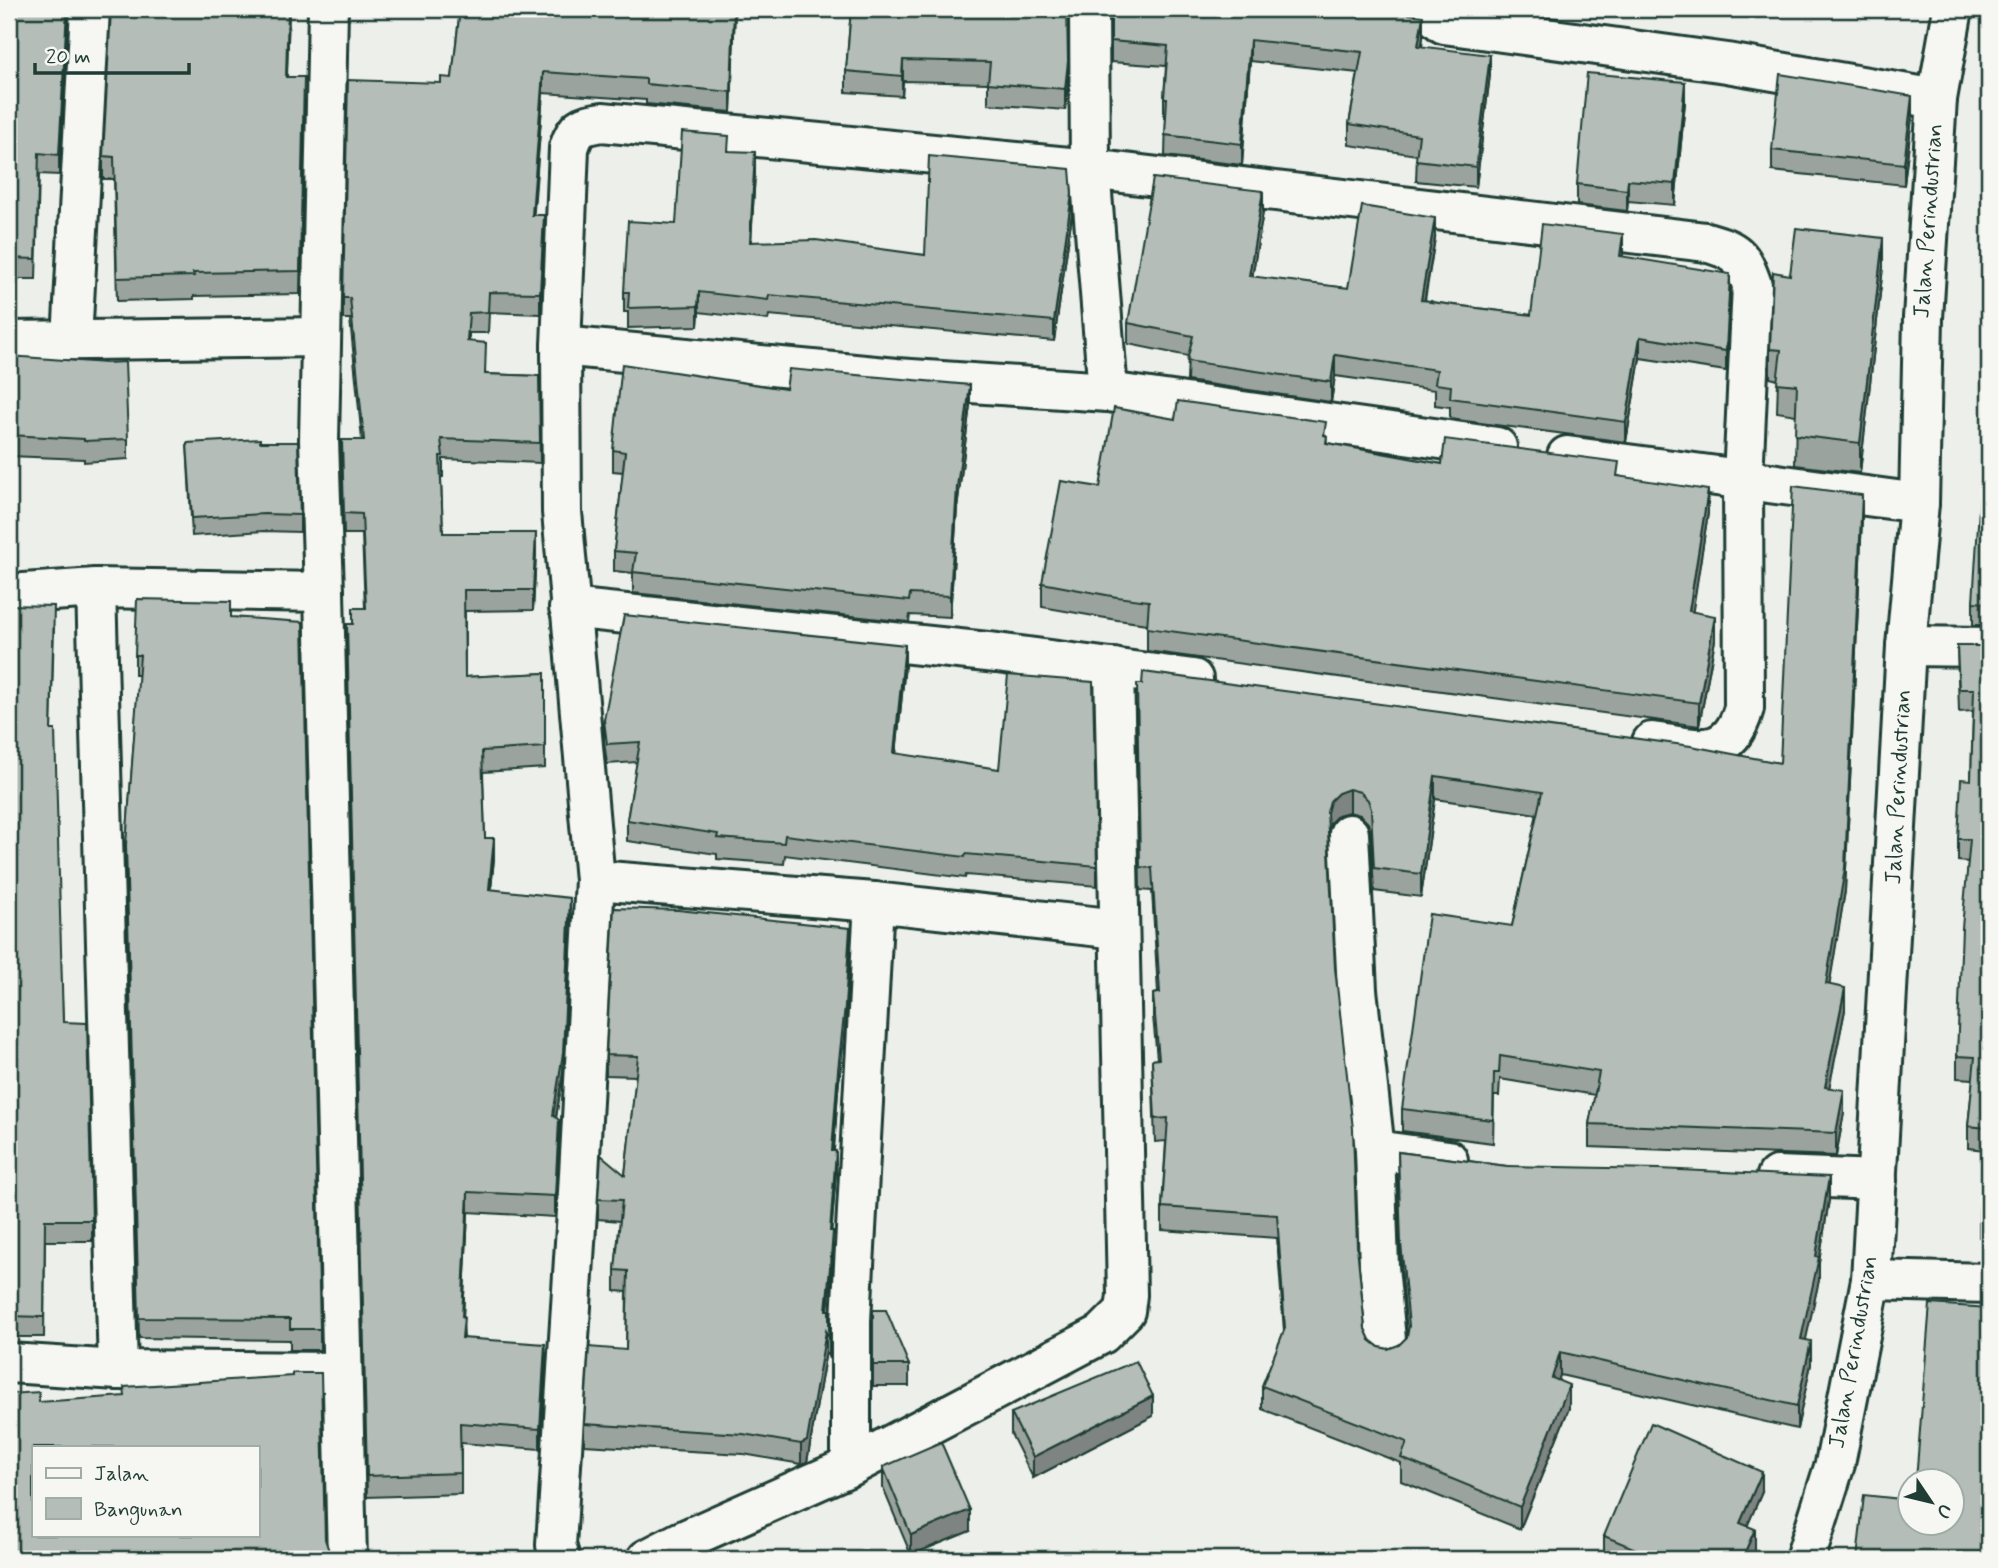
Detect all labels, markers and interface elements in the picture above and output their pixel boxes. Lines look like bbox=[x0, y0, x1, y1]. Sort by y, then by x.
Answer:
scale bar bbox=[35, 32, 189, 76]
text: 20 m bbox=[46, 43, 91, 71]
street label: Jalan Perindustrian bbox=[1907, 123, 1951, 319]
street label: Jalan Perindustrian bbox=[1879, 689, 1919, 885]
street label: Jalan Perindustrian bbox=[1822, 1253, 1886, 1451]
legend bbox=[32, 1446, 259, 1536]
text: Jalan bbox=[94, 1460, 149, 1488]
north arrow bbox=[1896, 1466, 1966, 1536]
text: Bangunan bbox=[94, 1496, 183, 1525]
text: U bbox=[1930, 1499, 1957, 1523]

